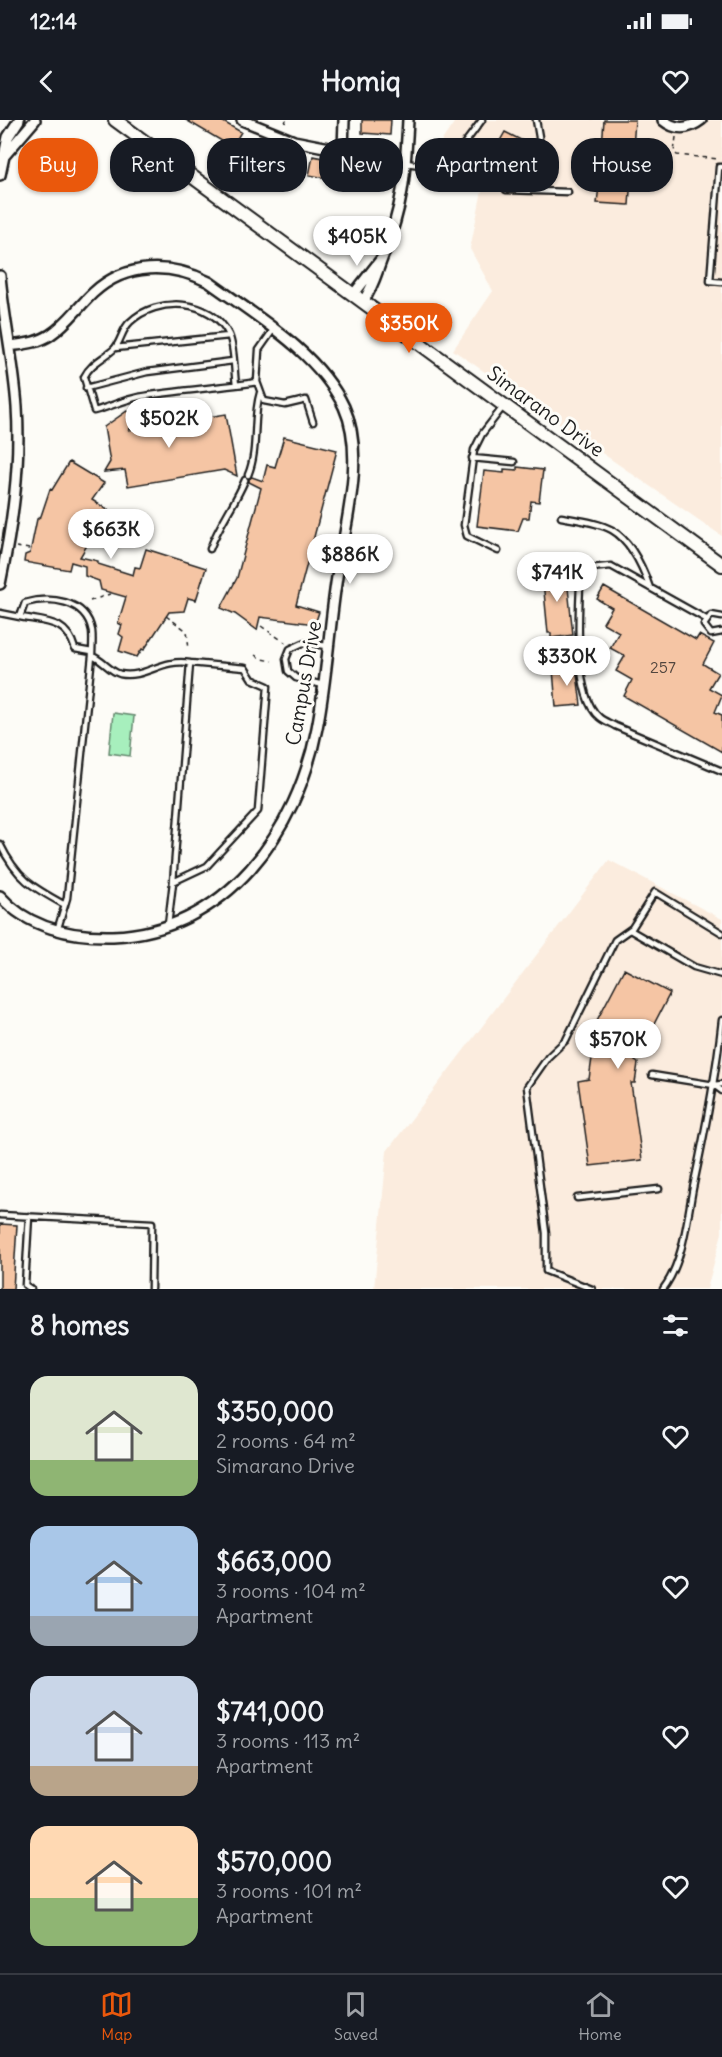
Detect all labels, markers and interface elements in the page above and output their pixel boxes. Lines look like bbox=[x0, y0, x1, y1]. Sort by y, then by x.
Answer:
text: 12:14 bbox=[30, 7, 77, 35]
text: Homiq bbox=[321, 64, 401, 98]
icon: back bbox=[30, 65, 63, 98]
icon: heart bbox=[659, 65, 692, 98]
chip: Buy bbox=[18, 138, 98, 192]
chip: Rent bbox=[110, 138, 195, 192]
chip: Filters bbox=[207, 138, 307, 192]
chip: New bbox=[319, 138, 403, 192]
chip: Apartment bbox=[415, 138, 559, 192]
chip: House bbox=[571, 138, 673, 192]
pin: $405K bbox=[315, 216, 399, 267]
text: $405K bbox=[327, 223, 387, 248]
pin: $350K bbox=[367, 303, 451, 354]
text: $350K bbox=[379, 310, 439, 335]
street label: Simarano Drive bbox=[483, 360, 609, 462]
pin: $502K bbox=[127, 398, 211, 449]
text: $502K bbox=[139, 405, 199, 430]
pin: $663K bbox=[69, 509, 153, 560]
text: $663K bbox=[82, 516, 140, 541]
pin: $886K bbox=[308, 534, 392, 585]
text: $886K bbox=[321, 541, 379, 566]
pin: $741K bbox=[515, 552, 599, 603]
text: $741K bbox=[531, 559, 583, 584]
street label: Campus Drive bbox=[280, 619, 326, 747]
pin: $330K bbox=[525, 636, 609, 687]
text: $330K bbox=[537, 643, 597, 668]
house number: 257 bbox=[650, 657, 676, 677]
pin: $570K bbox=[576, 1019, 660, 1070]
text: $570K bbox=[589, 1026, 647, 1051]
text: 8 homes bbox=[30, 1309, 129, 1342]
icon: filters bbox=[659, 1309, 692, 1342]
text: $350,000 bbox=[216, 1395, 334, 1428]
icon: home bbox=[78, 1400, 150, 1472]
icon: heart bbox=[659, 1420, 692, 1453]
text: 2 rooms · 64 m² bbox=[216, 1428, 356, 1453]
text: Simarano Drive bbox=[216, 1453, 355, 1478]
text: $663,000 bbox=[216, 1545, 332, 1578]
icon: home bbox=[78, 1550, 150, 1622]
icon: heart bbox=[659, 1570, 692, 1603]
text: 3 rooms · 104 m² bbox=[216, 1578, 366, 1603]
text: Apartment bbox=[216, 1603, 313, 1628]
text: $741,000 bbox=[216, 1695, 324, 1728]
icon: home bbox=[78, 1700, 150, 1772]
icon: heart bbox=[659, 1720, 692, 1753]
text: 3 rooms · 113 m² bbox=[216, 1728, 360, 1753]
text: Apartment bbox=[216, 1753, 313, 1778]
text: $570,000 bbox=[216, 1845, 332, 1878]
icon: home bbox=[78, 1850, 150, 1922]
icon: heart bbox=[659, 1870, 692, 1903]
text: 3 rooms · 101 m² bbox=[216, 1878, 362, 1903]
text: Apartment bbox=[216, 1903, 313, 1928]
tab: Map bbox=[100, 1988, 133, 2044]
tab: Saved bbox=[334, 1988, 378, 2044]
tab: Home bbox=[579, 1988, 622, 2044]

